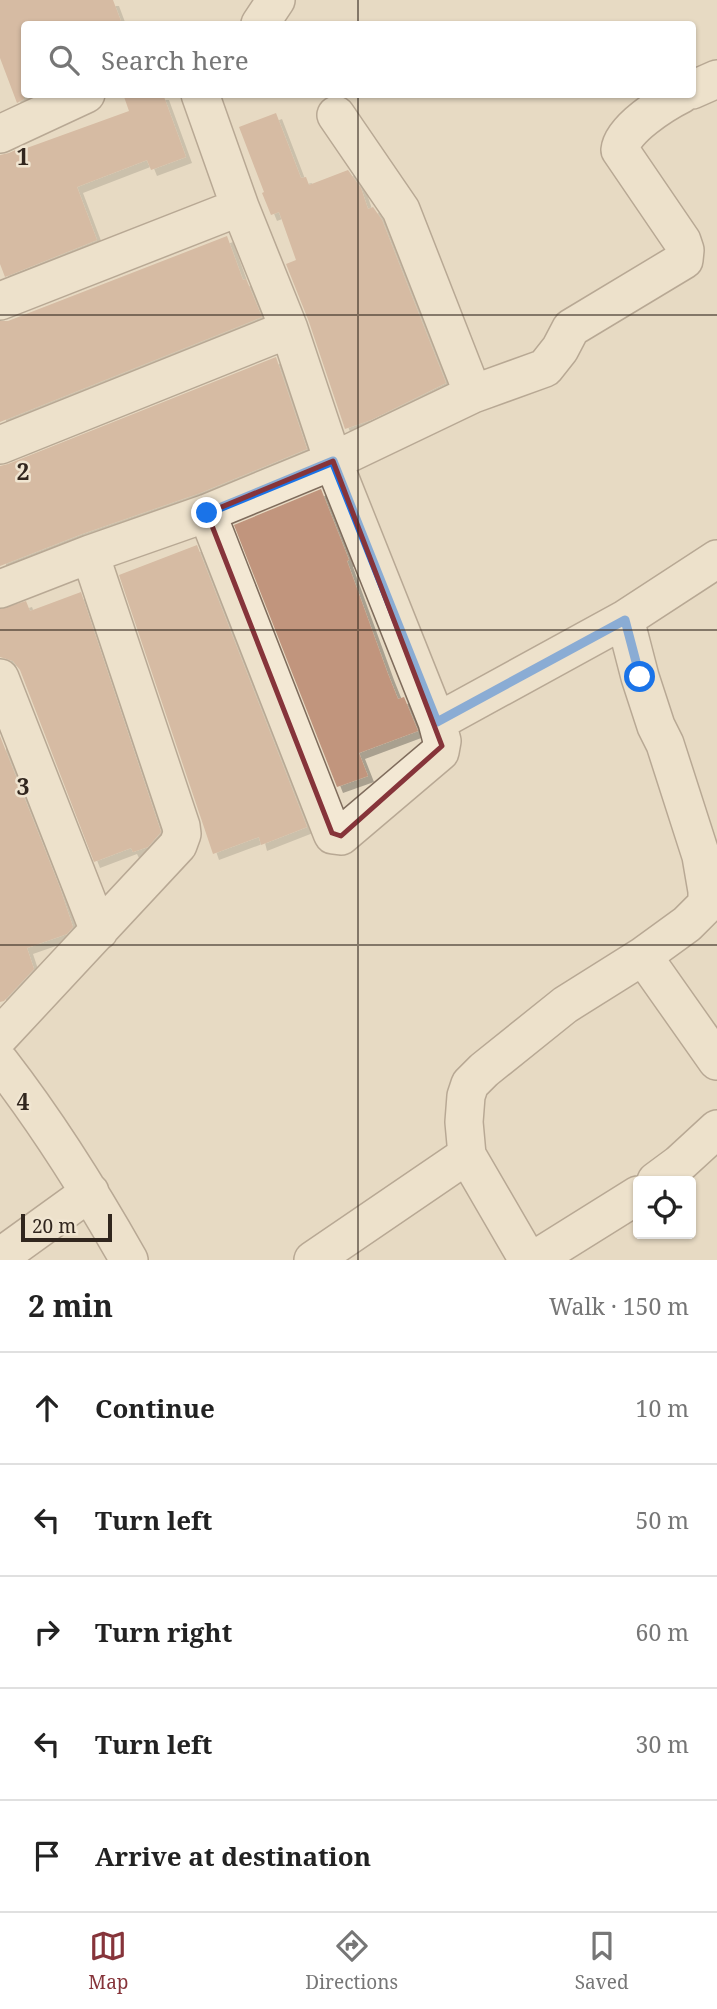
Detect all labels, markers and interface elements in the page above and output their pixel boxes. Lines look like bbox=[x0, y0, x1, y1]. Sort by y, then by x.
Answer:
search box bbox=[21, 21, 696, 98]
icon: search bbox=[45, 41, 83, 79]
text: Search here bbox=[101, 42, 249, 78]
text: 1 bbox=[17, 140, 30, 172]
text: 2 bbox=[17, 455, 30, 487]
route end bbox=[191, 497, 222, 528]
route start bbox=[624, 661, 655, 692]
text: 3 bbox=[17, 770, 30, 802]
text: 4 bbox=[17, 1085, 30, 1117]
map controls bbox=[633, 1176, 696, 1239]
button: locate bbox=[633, 1176, 696, 1239]
scale bar bbox=[21, 1211, 112, 1243]
text: 20 m bbox=[32, 1213, 76, 1239]
text: 2 min bbox=[28, 1285, 113, 1326]
text: Walk · 150 m bbox=[549, 1290, 689, 1322]
icon: ahead bbox=[28, 1389, 66, 1427]
text: Continue bbox=[95, 1390, 215, 1426]
text: 10 m bbox=[636, 1392, 689, 1424]
icon: left bbox=[28, 1501, 66, 1539]
text: Turn left bbox=[95, 1502, 212, 1538]
text: 50 m bbox=[636, 1504, 689, 1536]
icon: right bbox=[28, 1613, 66, 1651]
text: Turn right bbox=[95, 1614, 232, 1650]
text: 60 m bbox=[636, 1616, 689, 1648]
icon: left bbox=[28, 1725, 66, 1763]
text: Turn left bbox=[95, 1726, 212, 1762]
text: 30 m bbox=[636, 1728, 689, 1760]
icon: arrive bbox=[28, 1837, 66, 1875]
text: Arrive at destination bbox=[95, 1838, 371, 1874]
tab: Map bbox=[88, 1927, 129, 1995]
tab: Directions bbox=[305, 1927, 398, 1995]
tab: Saved bbox=[575, 1927, 629, 1995]

